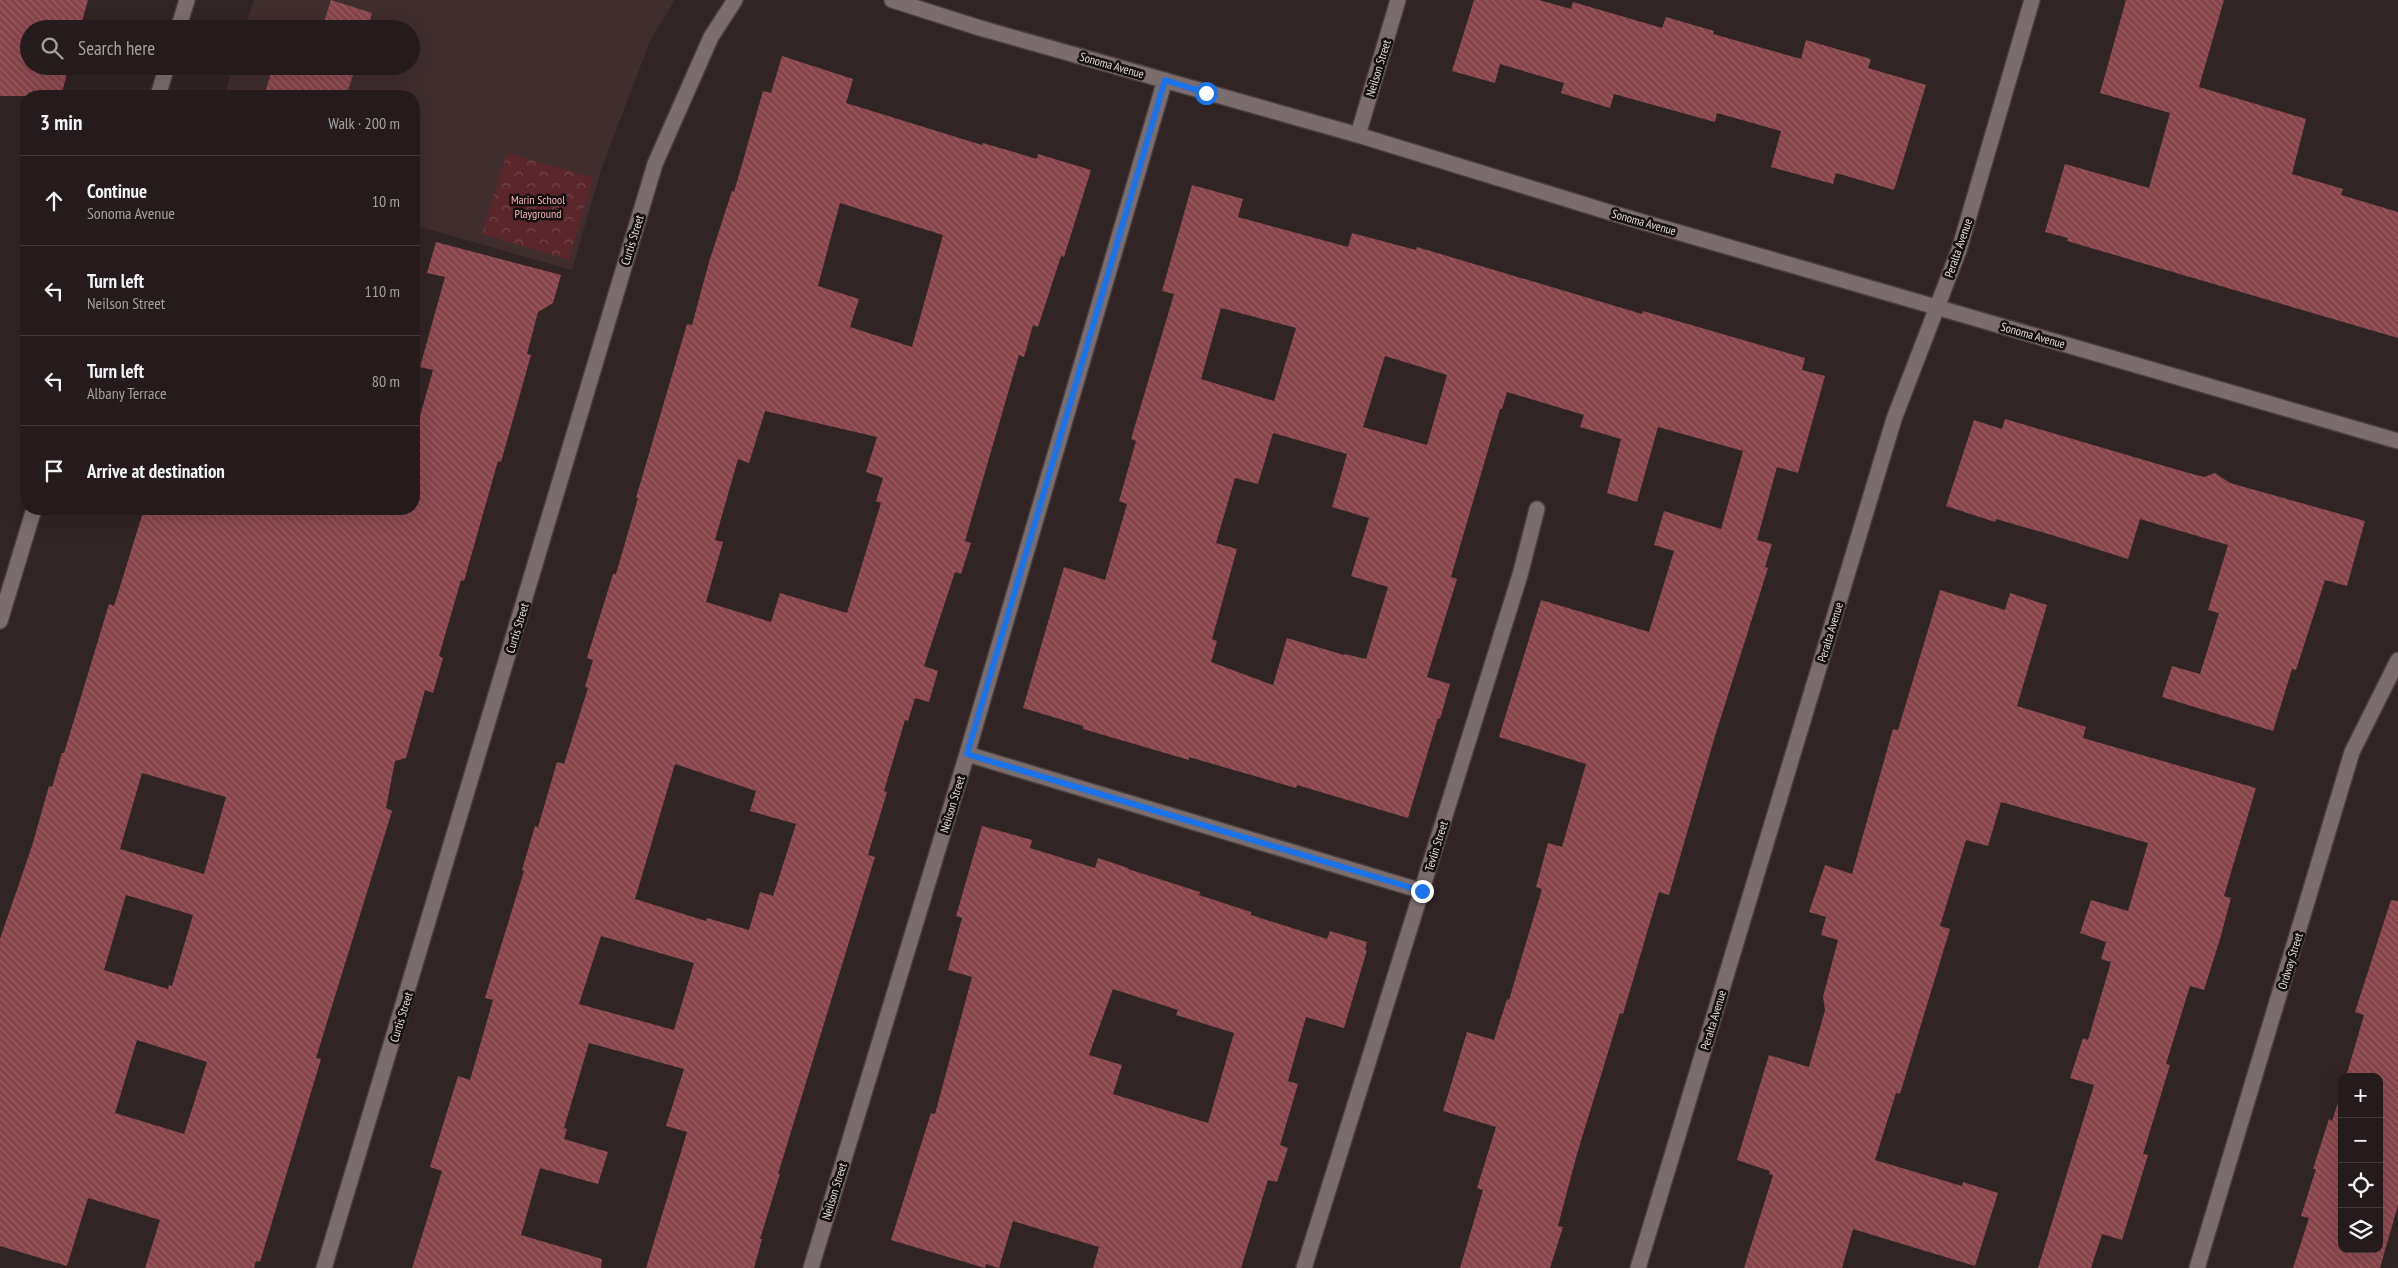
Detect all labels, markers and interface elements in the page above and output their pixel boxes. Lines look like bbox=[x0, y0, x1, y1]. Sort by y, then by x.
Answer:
search box bbox=[20, 20, 420, 75]
icon: search bbox=[38, 34, 66, 62]
text: Search here bbox=[78, 36, 155, 60]
street label: Neilson Street bbox=[1362, 37, 1394, 98]
street label: Sonoma Avenue bbox=[1078, 49, 1146, 81]
route start bbox=[1195, 82, 1218, 105]
text: 3 min bbox=[40, 109, 82, 136]
text: Walk · 200 m bbox=[328, 113, 400, 133]
text: Continue bbox=[87, 179, 147, 203]
icon: ahead bbox=[40, 187, 68, 215]
text: 10 m bbox=[372, 191, 400, 211]
park label: Marin School Playground bbox=[511, 192, 565, 221]
text: Sonoma Avenue bbox=[87, 203, 175, 223]
street label: Sonoma Avenue bbox=[1610, 206, 1678, 238]
street label: Curtis Street bbox=[617, 213, 647, 267]
street label: Peralta Avenue bbox=[1941, 216, 1975, 280]
text: Turn left bbox=[87, 269, 144, 293]
icon: left bbox=[40, 277, 68, 305]
text: 110 m bbox=[365, 281, 400, 301]
text: Neilson Street bbox=[87, 293, 165, 313]
street label: Sonoma Avenue bbox=[1999, 319, 2067, 351]
text: Turn left bbox=[87, 359, 144, 383]
icon: left bbox=[40, 367, 68, 395]
text: 80 m bbox=[372, 371, 400, 391]
text: Albany Terrace bbox=[87, 383, 167, 403]
icon: arrive bbox=[40, 457, 68, 485]
text: Arrive at destination bbox=[87, 459, 225, 483]
street label: Peralta Avenue bbox=[1814, 600, 1846, 664]
street label: Curtis Street bbox=[502, 601, 532, 655]
street label: Neilson Street bbox=[936, 773, 968, 834]
street label: Tevlin Street bbox=[1421, 818, 1451, 873]
route end bbox=[1411, 880, 1434, 903]
street label: Ordway Street bbox=[2274, 930, 2306, 991]
street label: Peralta Avenue bbox=[1697, 988, 1729, 1052]
street label: Curtis Street bbox=[386, 990, 416, 1044]
map controls bbox=[2338, 1073, 2383, 1253]
button: + bbox=[2338, 1073, 2383, 1118]
button: − bbox=[2338, 1118, 2383, 1163]
street label: Neilson Street bbox=[818, 1160, 850, 1221]
button: locate bbox=[2338, 1163, 2383, 1208]
button: layers bbox=[2338, 1208, 2383, 1253]

